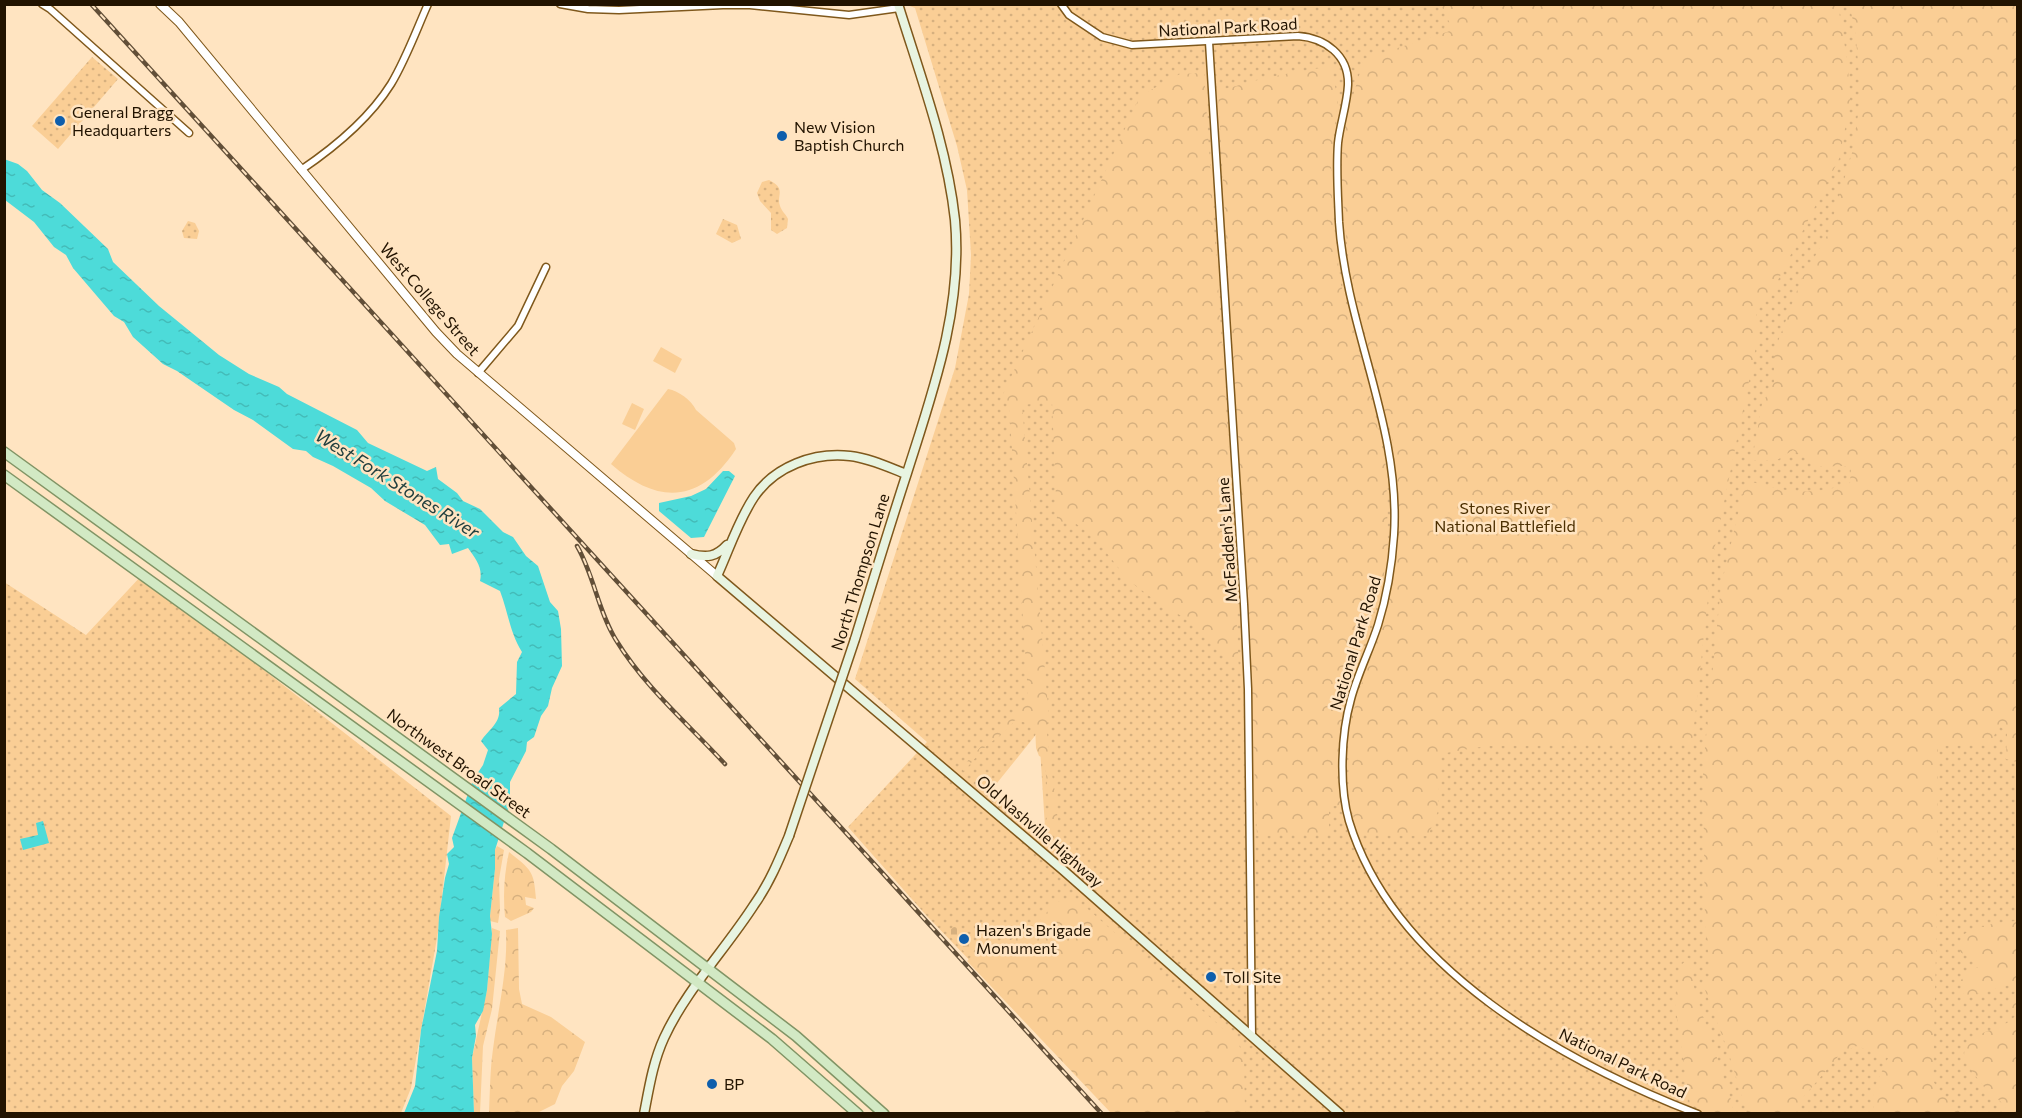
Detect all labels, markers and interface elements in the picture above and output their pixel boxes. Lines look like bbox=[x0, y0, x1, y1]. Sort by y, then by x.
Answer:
street label: National Park Road bbox=[1158, 13, 1298, 40]
place label: General Bragg Headquarters bbox=[72, 102, 174, 139]
marker: General Bragg Headquarters bbox=[53, 114, 67, 128]
place label: New Vision Baptish Church bbox=[794, 117, 905, 154]
marker: New Vision Baptish Church bbox=[775, 129, 789, 143]
street label: West College Street bbox=[376, 239, 485, 359]
water label: West Fork Stones River bbox=[312, 424, 484, 543]
street label: McFadden's Lane bbox=[1213, 477, 1240, 603]
street label: North Thompson Lane bbox=[827, 491, 892, 653]
park label: Stones River National Battlefield bbox=[1434, 498, 1576, 535]
street label: National Park Road bbox=[1325, 574, 1384, 712]
street label: Northwest Broad Street bbox=[384, 704, 535, 821]
street label: Old Nashville Highway bbox=[973, 771, 1107, 891]
place label: Hazen's Brigade Monument bbox=[976, 920, 1091, 957]
marker: Hazen's Brigade Monument bbox=[957, 932, 971, 946]
place label: Toll Site bbox=[1223, 967, 1281, 986]
marker: Toll Site bbox=[1204, 970, 1218, 984]
street label: National Park Road bbox=[1556, 1023, 1690, 1102]
place label: BP bbox=[724, 1074, 744, 1093]
marker: BP bbox=[705, 1077, 719, 1091]

